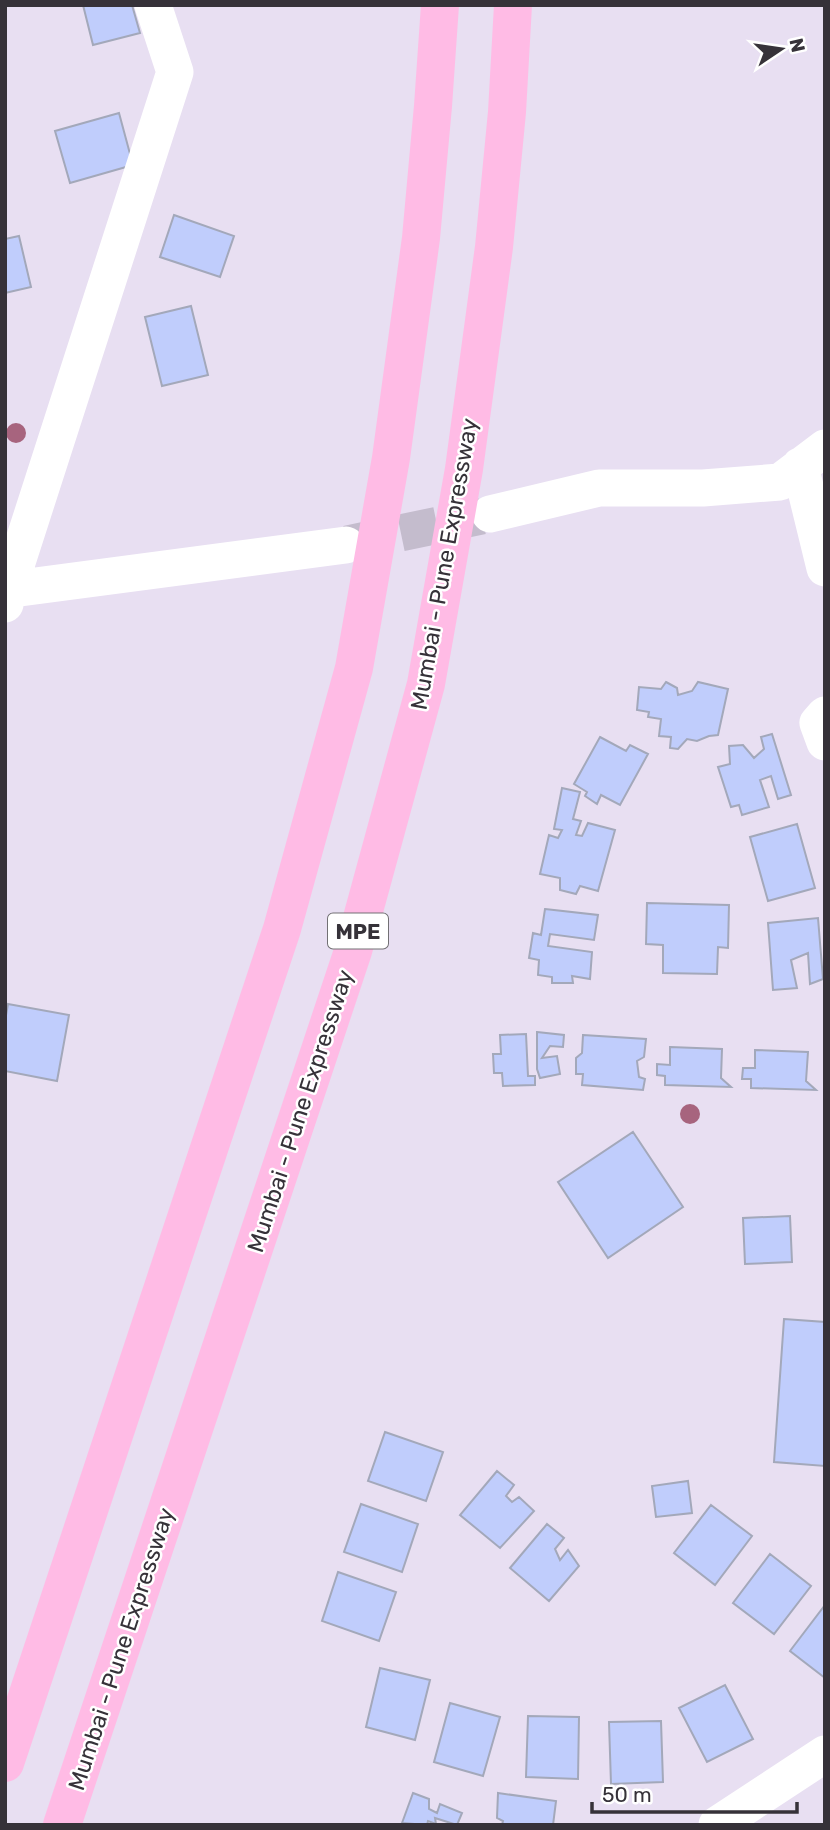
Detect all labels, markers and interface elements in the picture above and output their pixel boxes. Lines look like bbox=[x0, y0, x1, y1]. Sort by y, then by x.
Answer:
north arrow bbox=[746, 14, 816, 84]
text: N bbox=[784, 36, 810, 55]
street label: Mumbai - Pune Expressway bbox=[405, 416, 484, 712]
road number: MPE bbox=[328, 914, 388, 948]
street label: Mumbai - Pune Expressway bbox=[241, 966, 359, 1256]
street label: Mumbai - Pune Expressway bbox=[62, 1504, 180, 1794]
scale bar bbox=[592, 1770, 797, 1814]
text: 50 m bbox=[602, 1782, 652, 1807]

